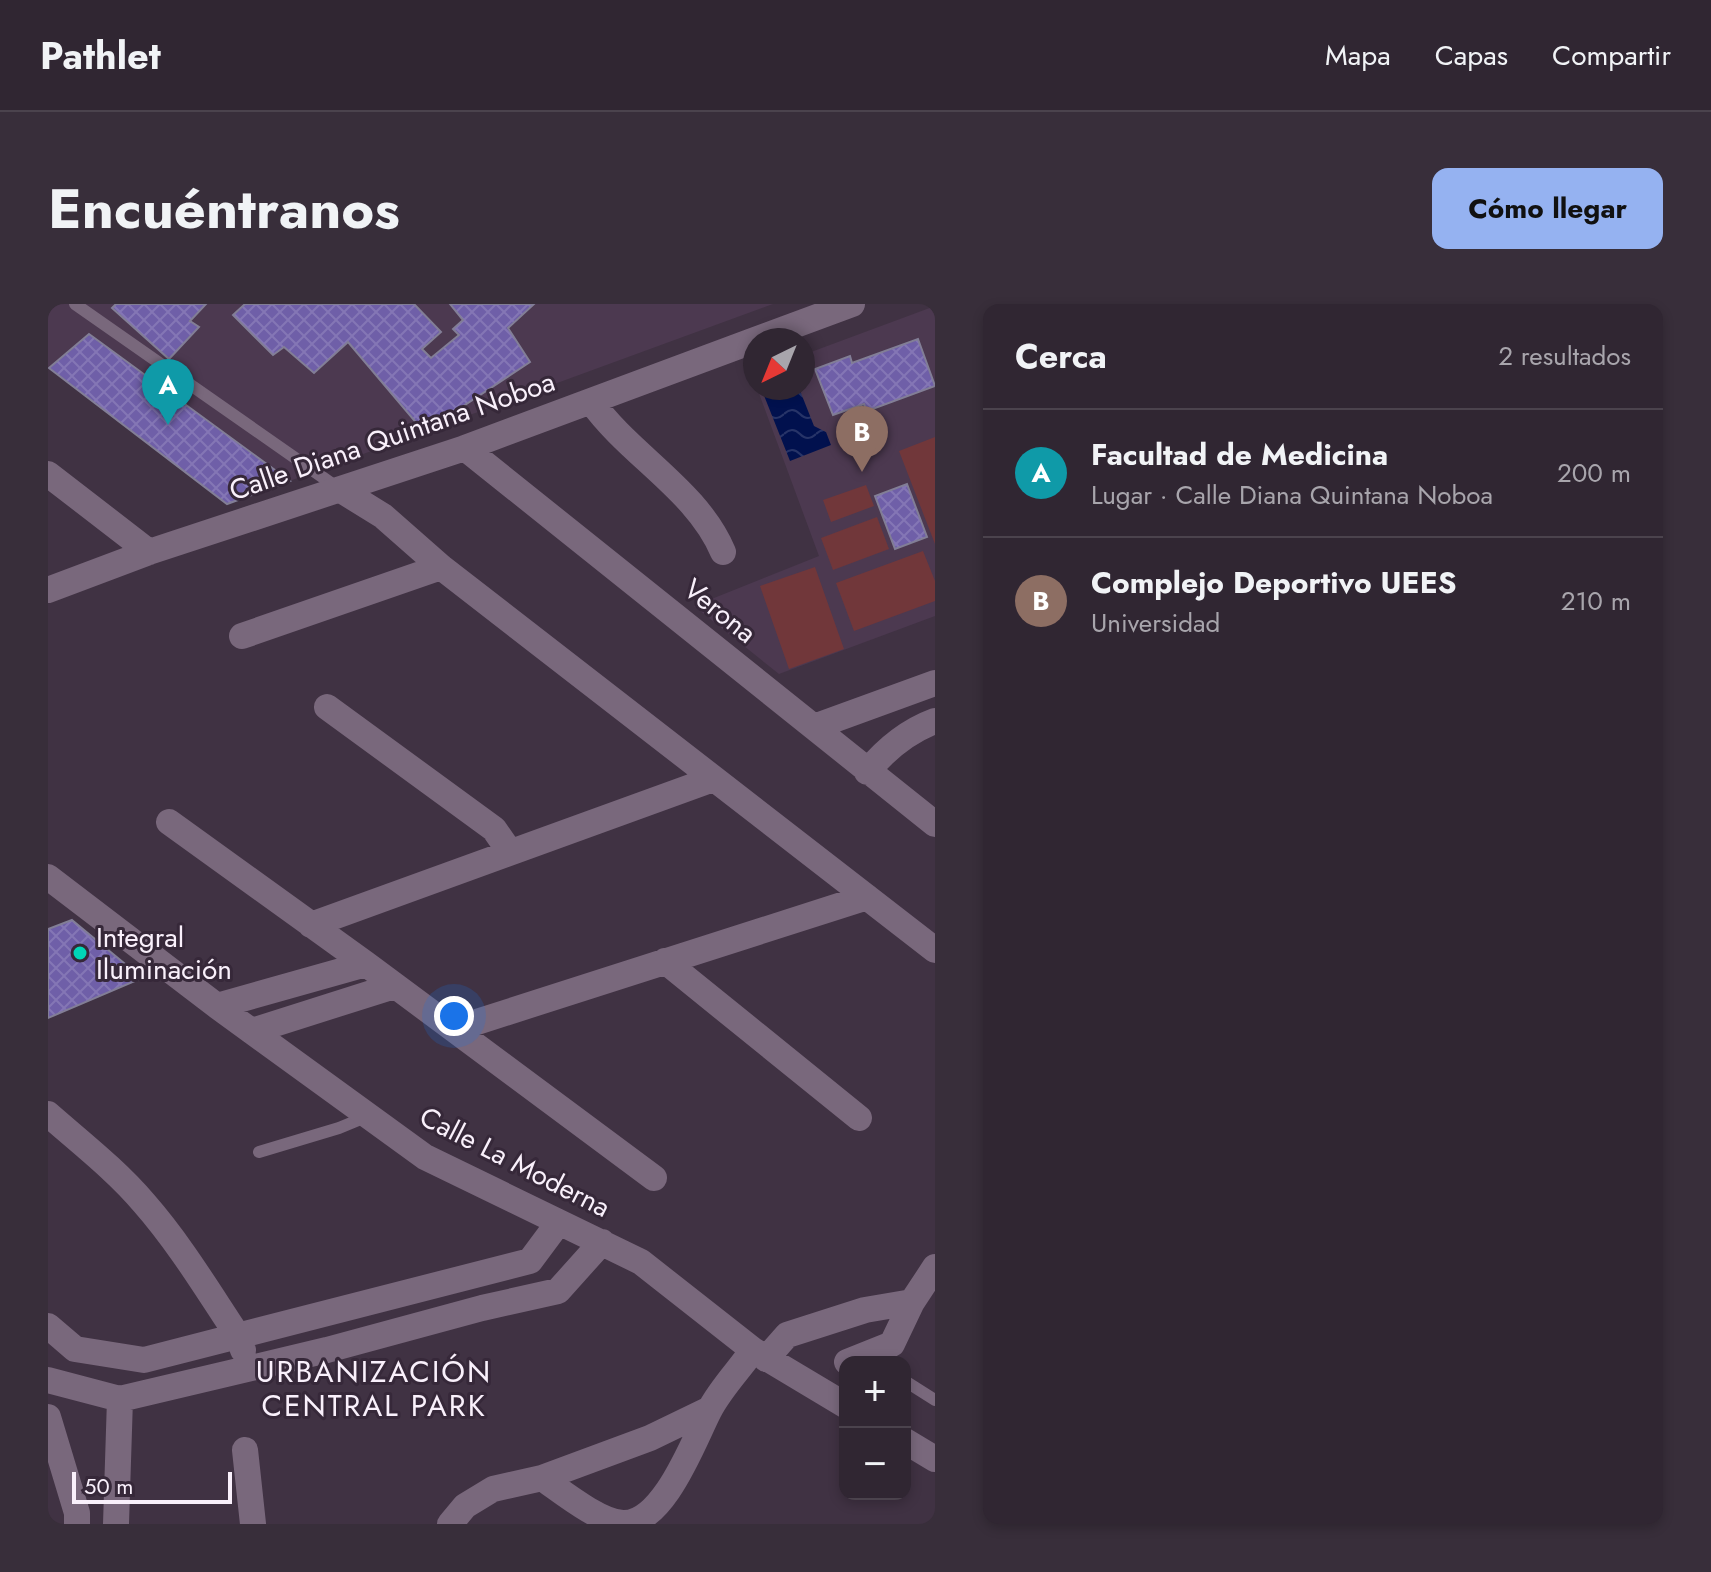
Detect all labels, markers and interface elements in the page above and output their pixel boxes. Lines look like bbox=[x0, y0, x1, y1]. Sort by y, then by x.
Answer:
text: Pathlet bbox=[40, 28, 161, 83]
text: Mapa bbox=[1325, 35, 1391, 76]
text: Capas bbox=[1435, 35, 1508, 76]
text: Compartir bbox=[1552, 35, 1671, 76]
text: Encuéntranos bbox=[48, 168, 400, 249]
button: Cómo llegar bbox=[1432, 168, 1663, 249]
north arrow bbox=[743, 328, 815, 400]
text: Cerca bbox=[1015, 332, 1107, 381]
text: 2 resultados bbox=[1498, 337, 1631, 375]
pin: A bbox=[142, 359, 194, 425]
street label: Calle Diana Quintana Noboa bbox=[224, 361, 560, 511]
pin: B bbox=[836, 406, 888, 472]
text: Facultad de Medicina bbox=[1091, 433, 1388, 476]
text: A bbox=[1031, 454, 1051, 492]
text: 200 m bbox=[1557, 454, 1631, 492]
text: Lugar · Calle Diana Quintana Noboa bbox=[1091, 476, 1493, 514]
text: Complejo Deportivo UEES bbox=[1091, 561, 1457, 604]
street label: Verona bbox=[675, 569, 765, 653]
text: B bbox=[1032, 582, 1050, 620]
text: 210 m bbox=[1561, 582, 1631, 620]
text: Universidad bbox=[1091, 604, 1220, 642]
place label: Integral Iluminación bbox=[96, 917, 232, 990]
marker: Integral Iluminación bbox=[71, 944, 89, 962]
your location bbox=[434, 996, 474, 1036]
street label: Calle La Moderna bbox=[413, 1096, 617, 1228]
district label: URBANIZACIÓN CENTRAL PARK bbox=[256, 1350, 492, 1427]
map controls bbox=[839, 1356, 911, 1500]
button: + bbox=[839, 1356, 911, 1428]
button: − bbox=[839, 1428, 911, 1500]
scale bar bbox=[72, 1468, 232, 1504]
text: 50 m bbox=[84, 1470, 133, 1502]

